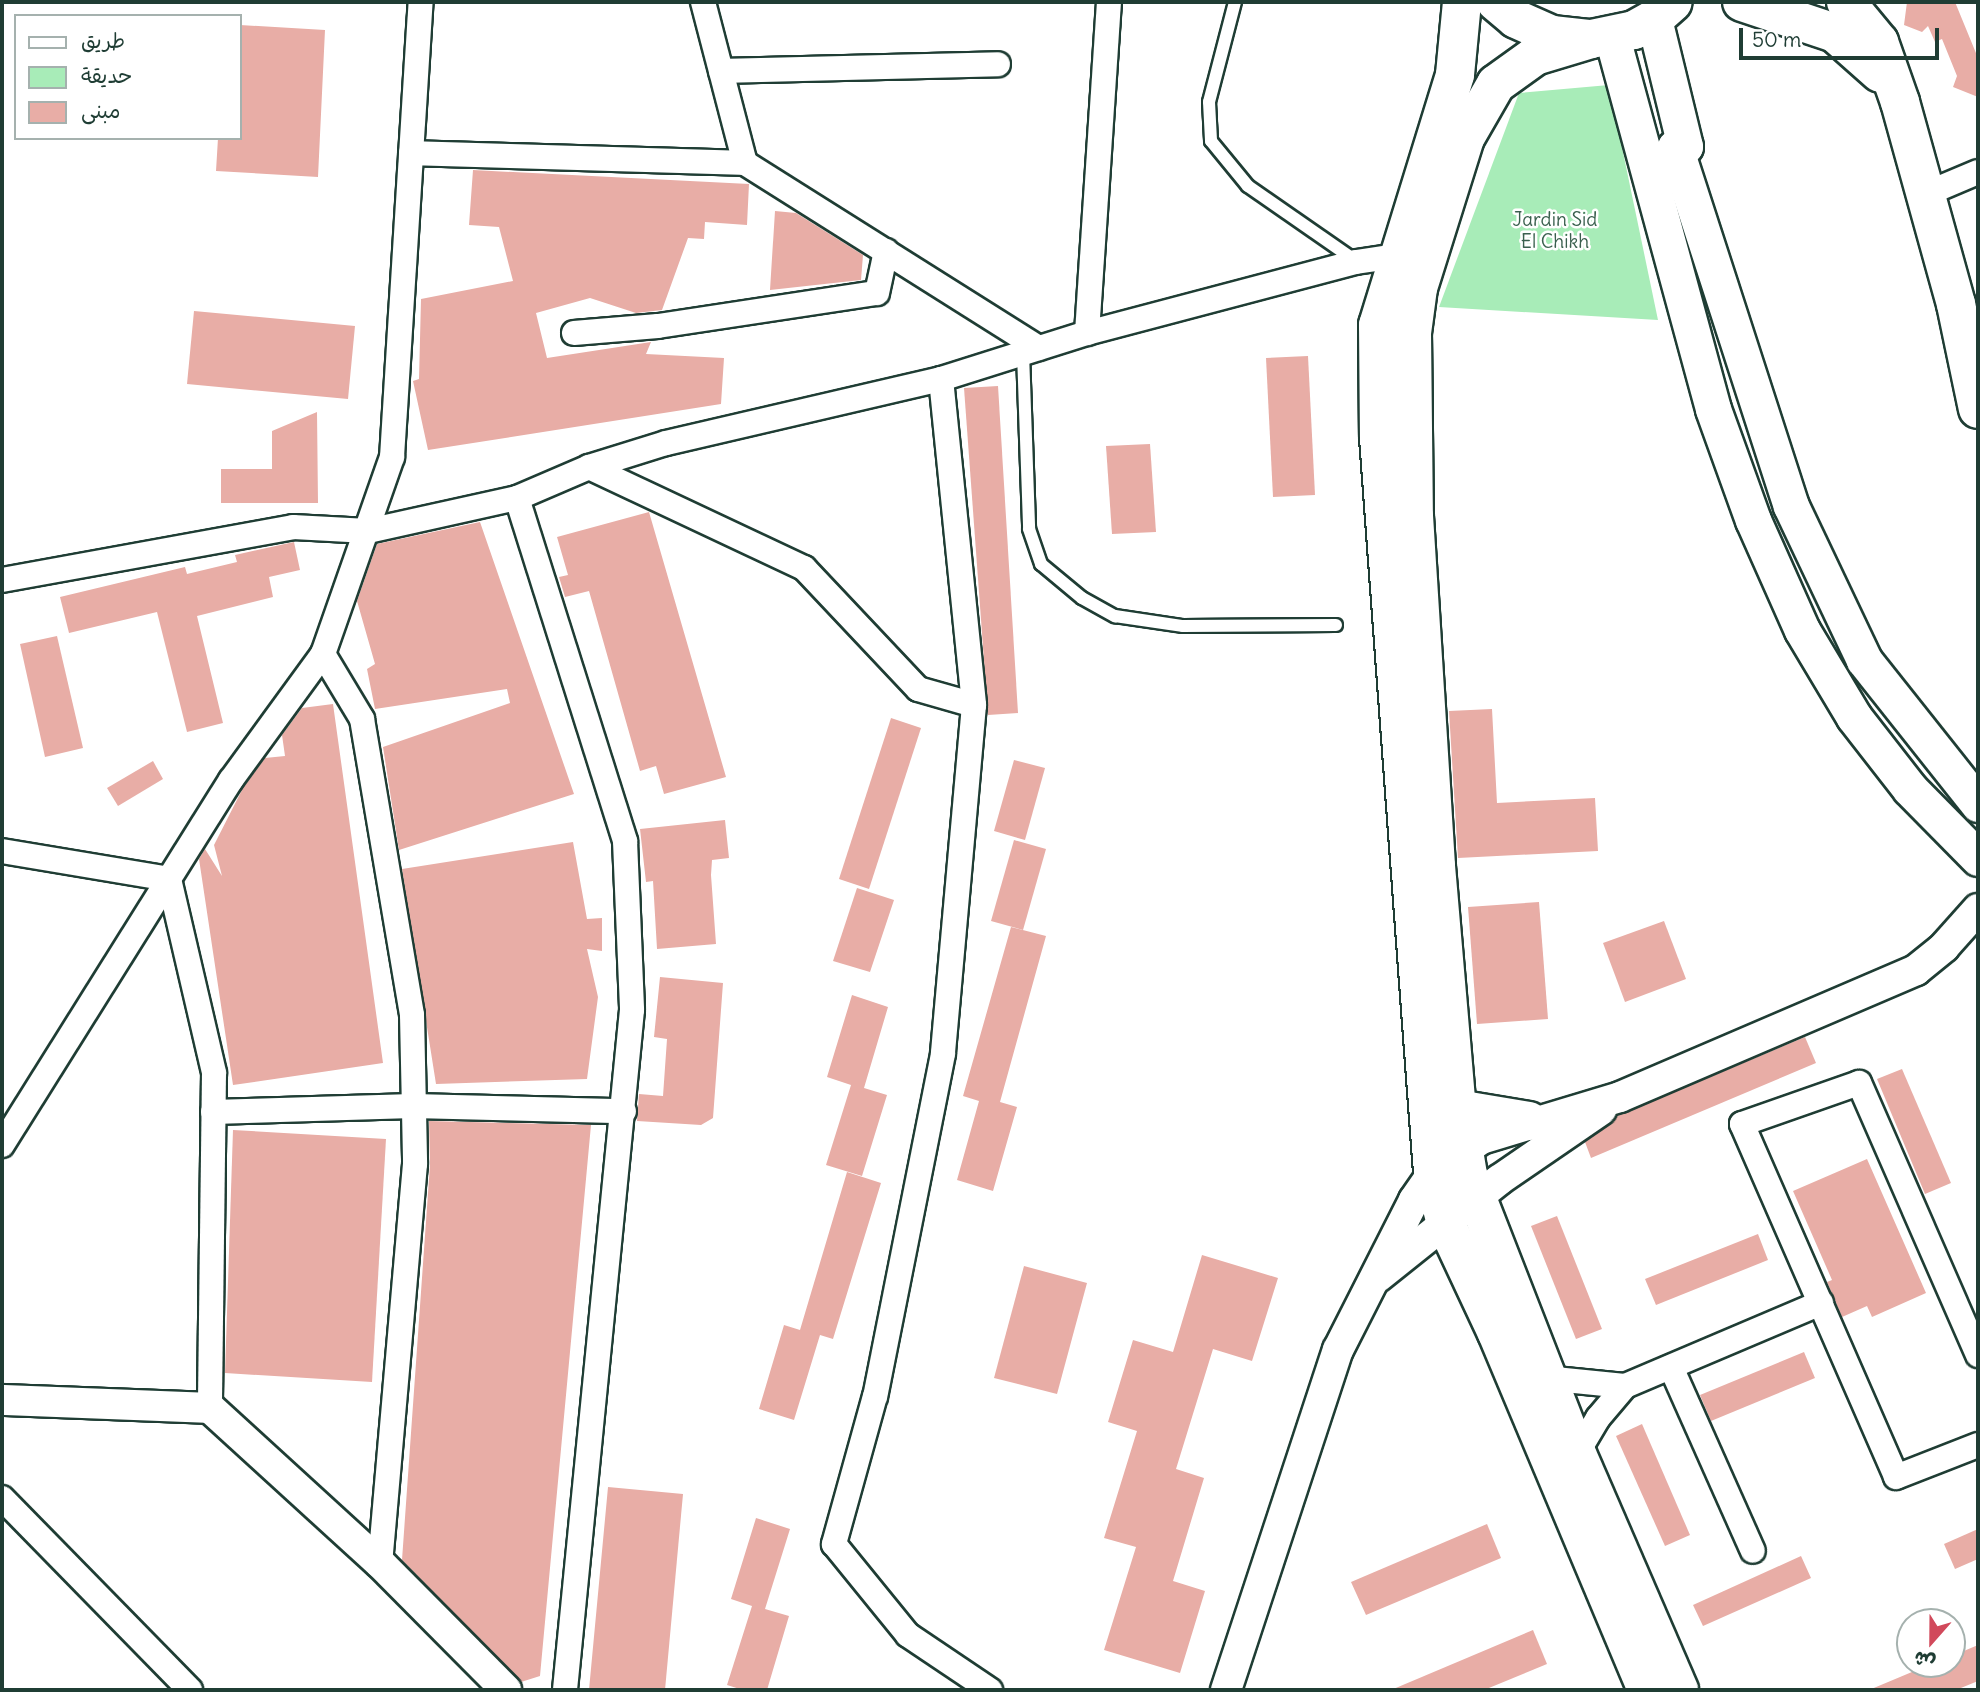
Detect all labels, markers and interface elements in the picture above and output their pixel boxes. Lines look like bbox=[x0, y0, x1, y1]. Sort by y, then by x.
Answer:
legend bbox=[14, 14, 242, 140]
scale bar bbox=[1742, 14, 1941, 58]
text: 50 m bbox=[1752, 26, 1801, 53]
text: طريق bbox=[81, 27, 125, 54]
text: حديقة bbox=[81, 62, 132, 89]
text: مبنى bbox=[81, 97, 120, 124]
park label: Jardin Sid El Chikh bbox=[1513, 209, 1597, 253]
north arrow bbox=[1896, 1608, 1966, 1678]
text: ش bbox=[1910, 1646, 1938, 1676]

